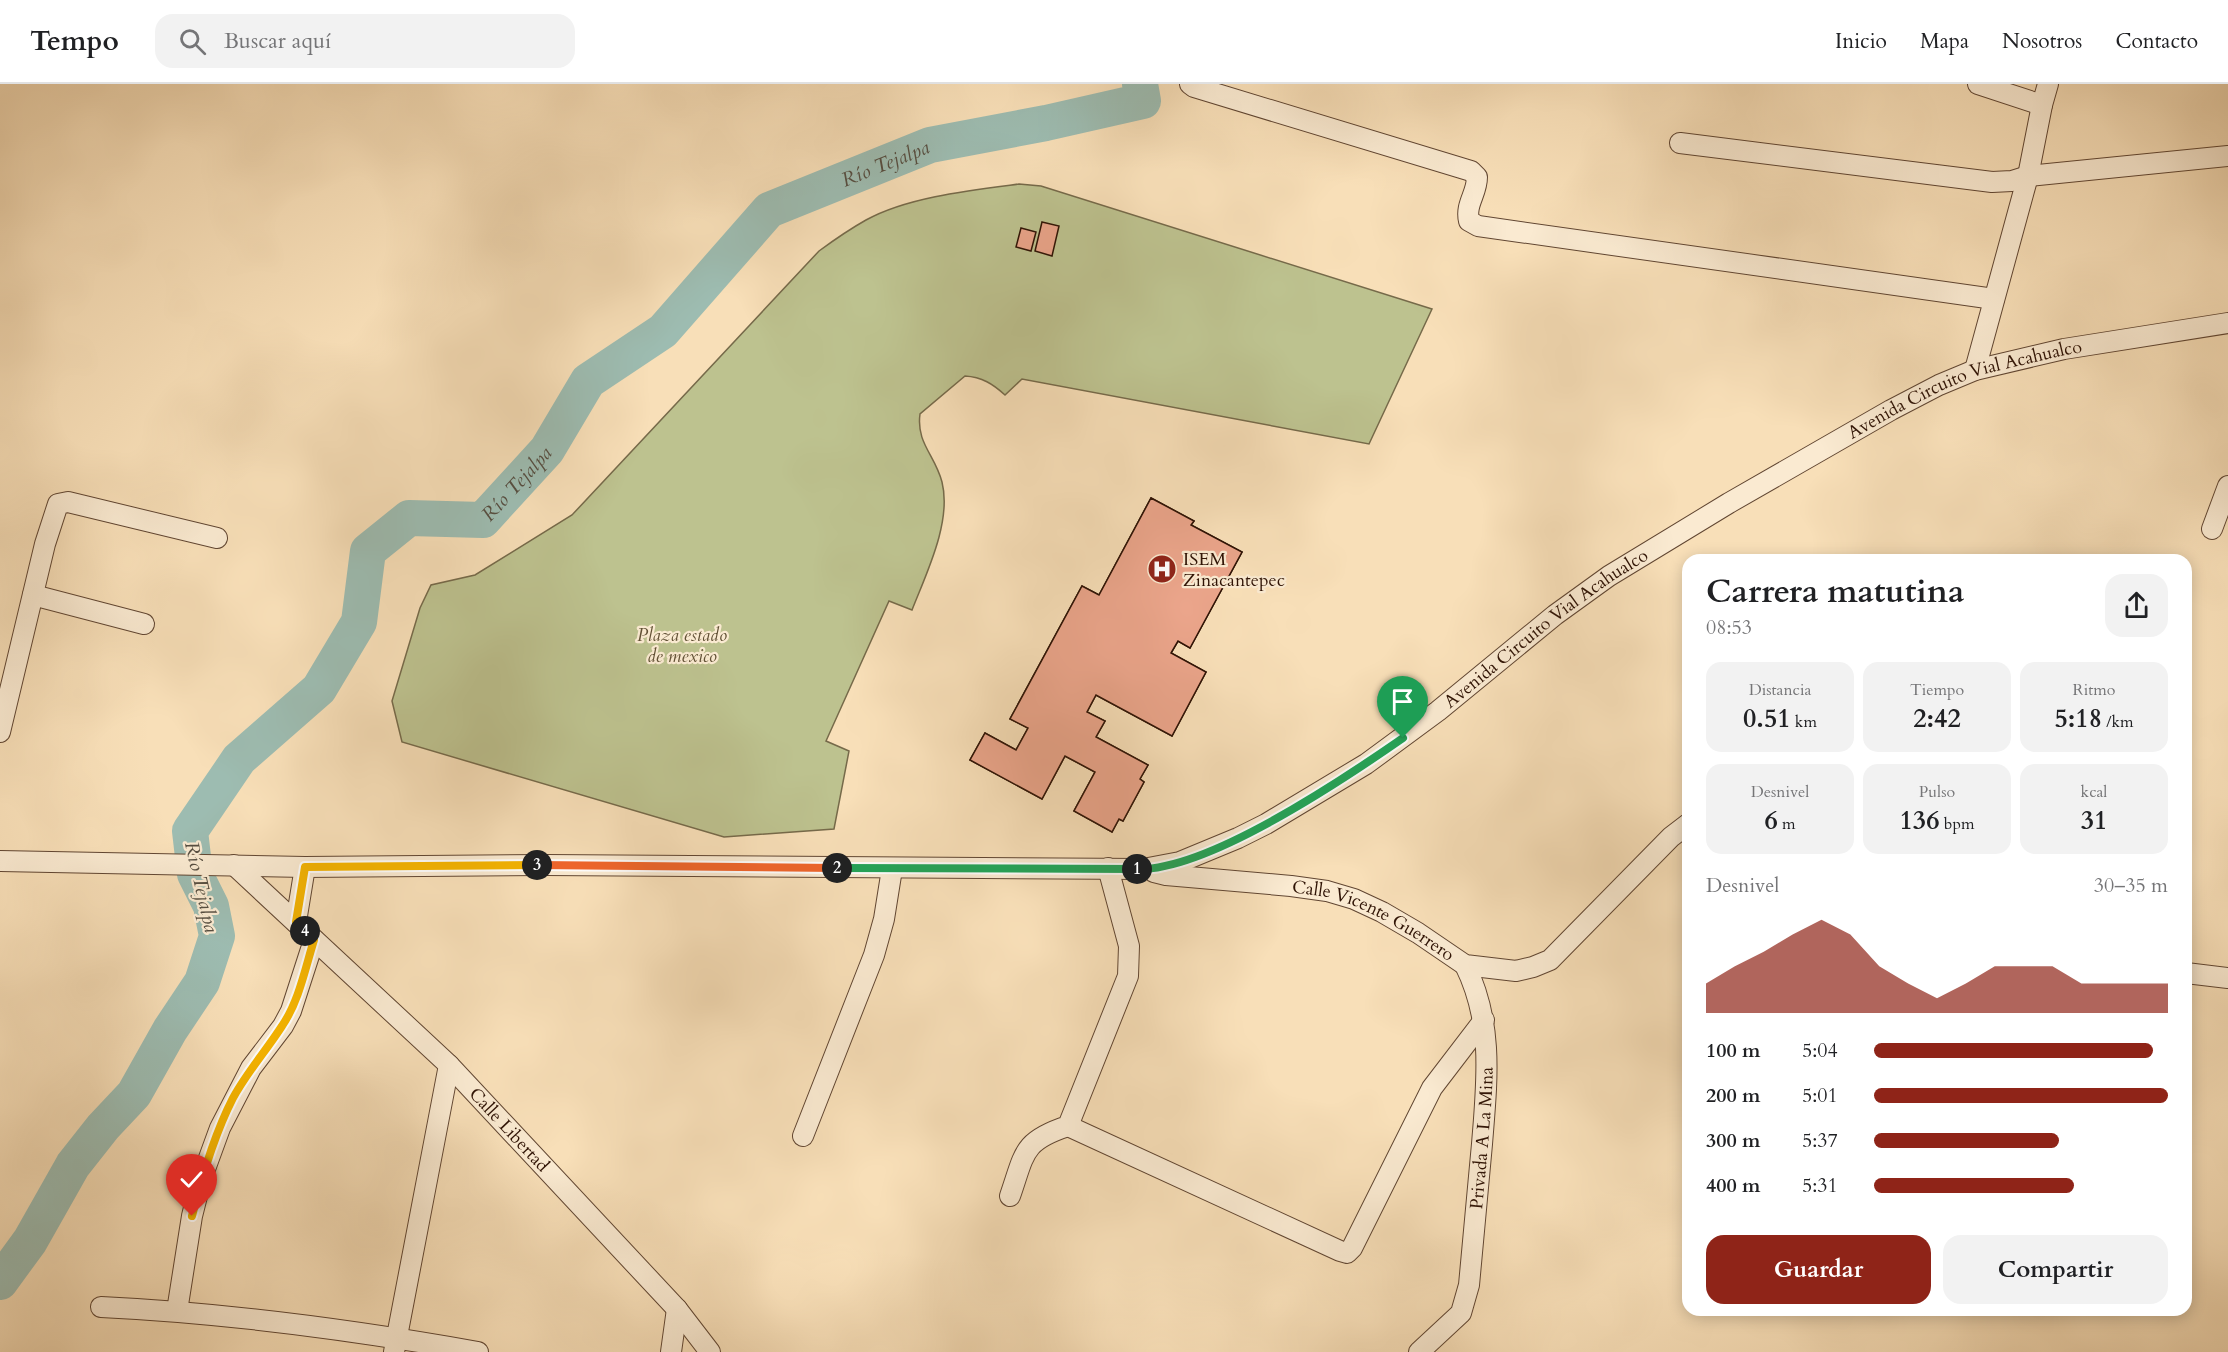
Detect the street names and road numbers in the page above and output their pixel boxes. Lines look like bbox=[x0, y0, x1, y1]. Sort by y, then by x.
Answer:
street label: Avenida Circuito Vial Acahualco bbox=[1843, 334, 2084, 445]
street label: Avenida Circuito Vial Acahualco bbox=[1439, 543, 1653, 714]
street label: Calle Vicente Guerrero bbox=[1291, 874, 1460, 967]
street label: Privada A La Mina bbox=[1464, 1067, 1500, 1210]
street label: Calle Libertad bbox=[463, 1082, 555, 1178]

